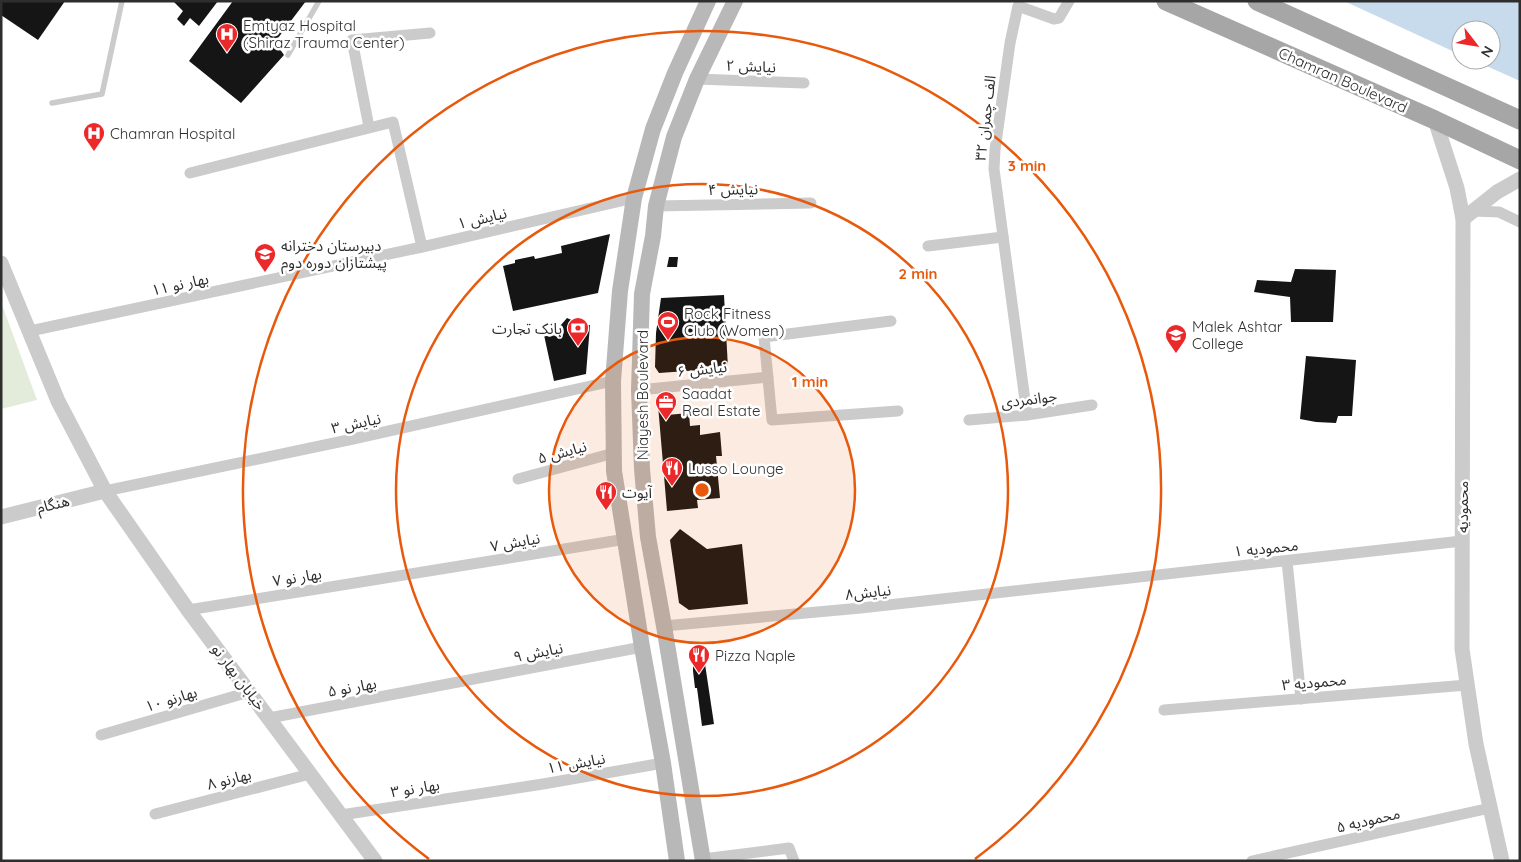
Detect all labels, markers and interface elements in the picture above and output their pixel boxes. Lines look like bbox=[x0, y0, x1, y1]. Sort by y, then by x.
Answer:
place label: Emtyaz Hospital (Shiraz Trauma Center) bbox=[243, 16, 405, 52]
north arrow bbox=[1451, 20, 1501, 70]
hospital icon: Emtyaz Hospital (Shiraz Trauma Center) bbox=[215, 22, 239, 53]
street label: Chamran Boulevard bbox=[1276, 43, 1410, 117]
text: N bbox=[1477, 43, 1498, 61]
street label: نیایش ۲ bbox=[726, 56, 776, 76]
street label: ۳۲ الف چمران bbox=[970, 74, 1001, 162]
hospital icon: Chamran Hospital bbox=[82, 121, 106, 152]
place label: Chamran Hospital bbox=[110, 124, 235, 143]
text: 3 min bbox=[1008, 156, 1046, 175]
street label: نیایش ۴ bbox=[708, 179, 758, 199]
street label: نیایش ۱ bbox=[455, 203, 509, 233]
place label: دبیرستان دخترانه پیشتازان دوره دوم bbox=[281, 236, 387, 274]
school or university icon: دبیرستان دخترانه پیشتازان دوره دوم bbox=[253, 242, 277, 273]
text: 2 min bbox=[898, 264, 938, 283]
street label: ۱۱ بهار نو bbox=[150, 269, 210, 299]
place label: Rock Fitness Club (Women) bbox=[684, 304, 784, 340]
sports icon: Rock Fitness Club (Women) bbox=[656, 310, 680, 341]
bank icon: بانک تجارت bbox=[566, 316, 590, 347]
place label: Malek Ashtar College bbox=[1192, 317, 1283, 353]
place label: بانک تجارت bbox=[492, 319, 562, 338]
school or university icon: Malek Ashtar College bbox=[1164, 323, 1188, 354]
street label: Niayesh Boulevard bbox=[633, 330, 652, 460]
street label: نیایش ۶ bbox=[676, 357, 728, 381]
text: 1 min bbox=[792, 372, 828, 391]
place label: Saadat Real Estate bbox=[682, 384, 760, 420]
street label: جوانمردی bbox=[1000, 386, 1058, 412]
office icon: Saadat Real Estate bbox=[654, 390, 678, 421]
street label: نیایش ۳ bbox=[329, 408, 383, 438]
street label: نیایش ۵ bbox=[535, 436, 589, 468]
restaurant icon: Lusso Lounge bbox=[660, 456, 684, 487]
place label: Lusso Lounge bbox=[688, 459, 784, 478]
restaurant icon: آیوت bbox=[594, 480, 618, 511]
centre of rings bbox=[693, 481, 711, 499]
street label: محمودیه bbox=[1453, 481, 1472, 533]
place label: آیوت bbox=[622, 483, 653, 502]
street label: هنگام bbox=[35, 491, 72, 519]
street label: نیایش ۷ bbox=[489, 528, 541, 556]
street label: ۱ محمودیه bbox=[1233, 535, 1299, 561]
street label: ۷ بهار نو bbox=[271, 564, 323, 590]
street label: نیایش۸ bbox=[844, 580, 892, 604]
street label: نیایش ۹ bbox=[512, 638, 564, 666]
street label: خیابان بهار نو bbox=[208, 640, 270, 714]
restaurant icon: Pizza Naple bbox=[687, 643, 711, 674]
place label: Pizza Naple bbox=[715, 646, 796, 665]
street label: ۳ محمودیه bbox=[1281, 670, 1347, 694]
street label: ۵ بهار نو bbox=[326, 673, 378, 701]
street label: ۱۰ بهارنو bbox=[143, 682, 199, 716]
street label: نیایش ۱۱ bbox=[545, 749, 607, 777]
street label: ۸ بهارنو bbox=[205, 764, 253, 794]
street label: ۳ بهار نو bbox=[389, 775, 441, 801]
street label: ۵ محمودیه bbox=[1334, 803, 1402, 837]

